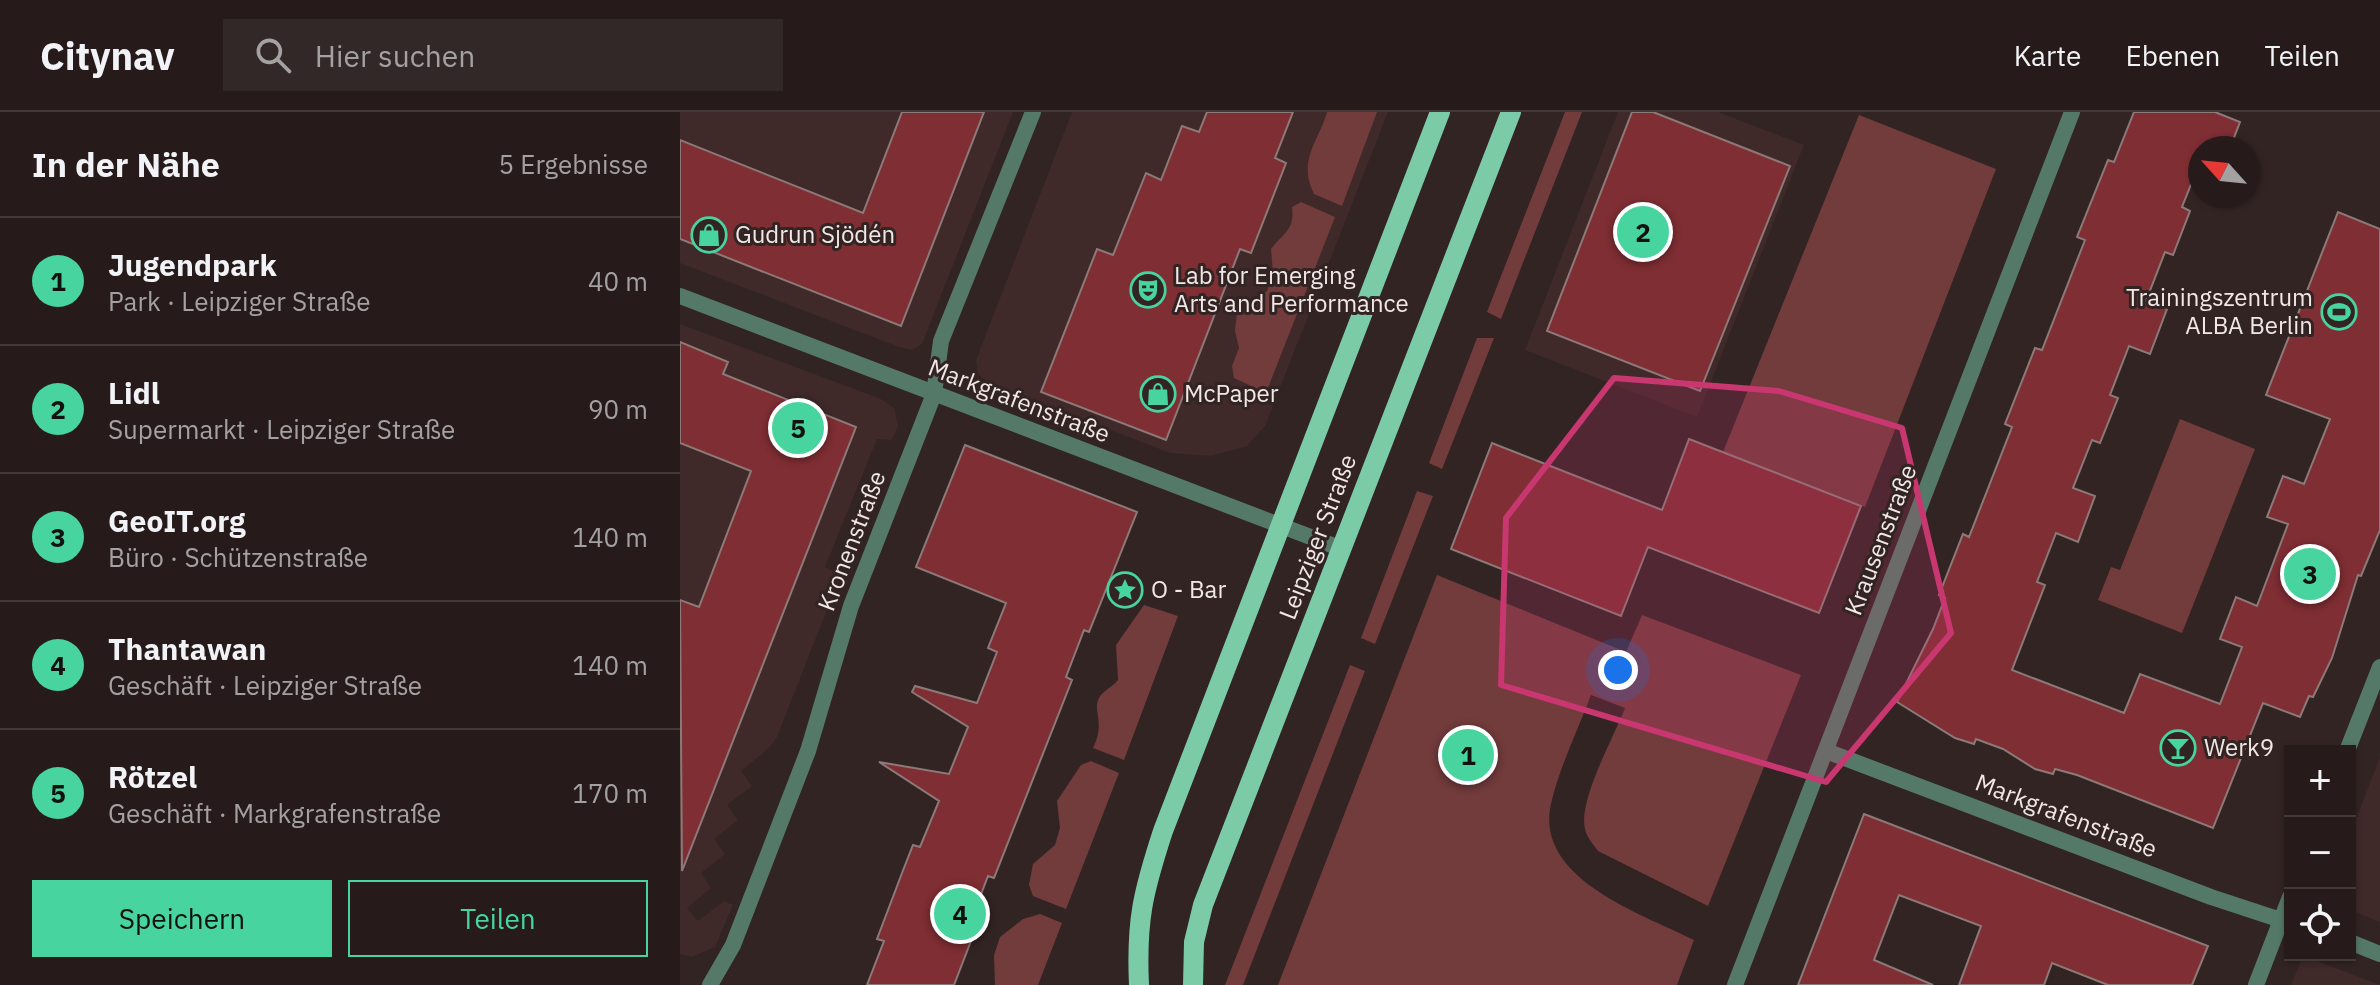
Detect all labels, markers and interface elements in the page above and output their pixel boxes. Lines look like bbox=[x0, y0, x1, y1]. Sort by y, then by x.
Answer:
search box bbox=[223, 19, 783, 91]
text: Citynav bbox=[40, 31, 175, 80]
icon: search bbox=[251, 33, 295, 77]
text: Hier suchen bbox=[315, 36, 475, 75]
text: Karte bbox=[2014, 37, 2081, 74]
text: Ebenen bbox=[2125, 37, 2221, 74]
text: Teilen bbox=[2265, 37, 2340, 74]
north arrow bbox=[2188, 136, 2260, 208]
text: In der Nähe bbox=[32, 142, 220, 186]
text: 5 Ergebnisse bbox=[499, 147, 648, 181]
pin: 2 bbox=[1617, 202, 1669, 262]
shop icon: Gudrun Sjödén bbox=[690, 216, 728, 254]
place label: Gudrun Sjödén bbox=[735, 218, 895, 250]
text: Jugendpark bbox=[108, 245, 277, 284]
place label: Lab for Emerging Arts and Performance bbox=[1174, 259, 1409, 319]
text: 1 bbox=[50, 264, 66, 298]
text: 40 m bbox=[588, 264, 648, 298]
theatre icon: Lab for Emerging Arts and Performance bbox=[1129, 271, 1167, 309]
place label: Trainingszentrum ALBA Berlin bbox=[2126, 281, 2313, 341]
text: Park · Leipziger Straße bbox=[108, 284, 370, 318]
sports icon: Trainingszentrum ALBA Berlin bbox=[2320, 293, 2358, 331]
street label: Markgrafenstraße bbox=[924, 351, 1115, 449]
text: Lidl bbox=[108, 373, 160, 412]
shop icon: McPaper bbox=[1139, 375, 1177, 413]
place label: McPaper bbox=[1184, 377, 1279, 409]
text: 2 bbox=[50, 392, 66, 426]
text: 90 m bbox=[588, 392, 648, 426]
pin: 5 bbox=[772, 398, 824, 458]
text: Supermarkt · Leipziger Straße bbox=[108, 412, 455, 446]
street label: Leipziger Straße bbox=[1271, 449, 1363, 624]
street label: Krausenstraße bbox=[1837, 460, 1923, 619]
street label: Kronenstraße bbox=[810, 466, 892, 615]
text: GeoIT.org bbox=[108, 501, 246, 540]
text: 3 bbox=[50, 520, 66, 554]
text: 140 m bbox=[572, 520, 648, 554]
text: Büro · Schützenstraße bbox=[108, 540, 368, 574]
pin: 3 bbox=[2284, 544, 2336, 604]
place icon: O - Bar bbox=[1106, 571, 1144, 609]
place label: O - Bar bbox=[1151, 573, 1226, 605]
text: Thantawan bbox=[108, 629, 267, 668]
text: 4 bbox=[50, 648, 66, 682]
text: 140 m bbox=[572, 648, 648, 682]
your location bbox=[1598, 650, 1638, 690]
text: Geschäft · Leipziger Straße bbox=[108, 668, 422, 702]
pin: 1 bbox=[1442, 725, 1494, 785]
bar icon: Werk9 bbox=[2159, 729, 2197, 767]
place label: Werk9 bbox=[2204, 731, 2274, 763]
map controls bbox=[2284, 745, 2356, 961]
button: + bbox=[2284, 745, 2356, 817]
text: Rötzel bbox=[108, 757, 197, 796]
street label: Markgrafenstraße bbox=[1971, 766, 2162, 864]
text: 5 bbox=[50, 776, 66, 810]
text: 170 m bbox=[572, 776, 648, 810]
text: Geschäft · Markgrafenstraße bbox=[108, 796, 441, 830]
button: − bbox=[2284, 817, 2356, 889]
button: Speichern bbox=[32, 880, 332, 957]
button: Teilen bbox=[348, 880, 648, 957]
pin: 4 bbox=[934, 884, 986, 944]
button: locate bbox=[2284, 889, 2356, 961]

